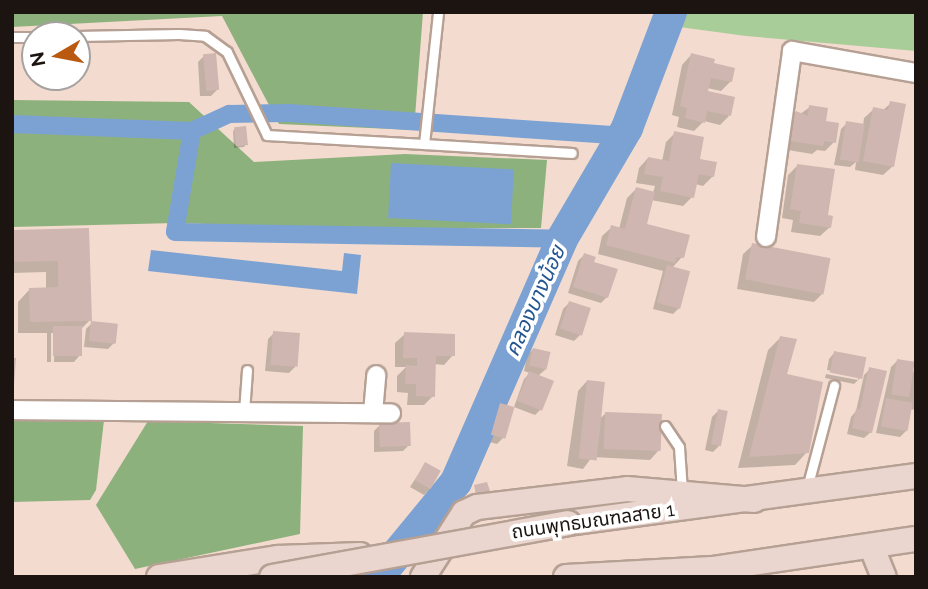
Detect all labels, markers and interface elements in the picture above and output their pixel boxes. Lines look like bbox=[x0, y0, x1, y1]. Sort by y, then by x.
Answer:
north arrow bbox=[21, 21, 91, 91]
text: N bbox=[25, 50, 49, 68]
water label: คลองบางน้อย bbox=[499, 242, 571, 360]
street label: ถนนพุทธมณฑลสาย 1 bbox=[510, 498, 676, 544]

